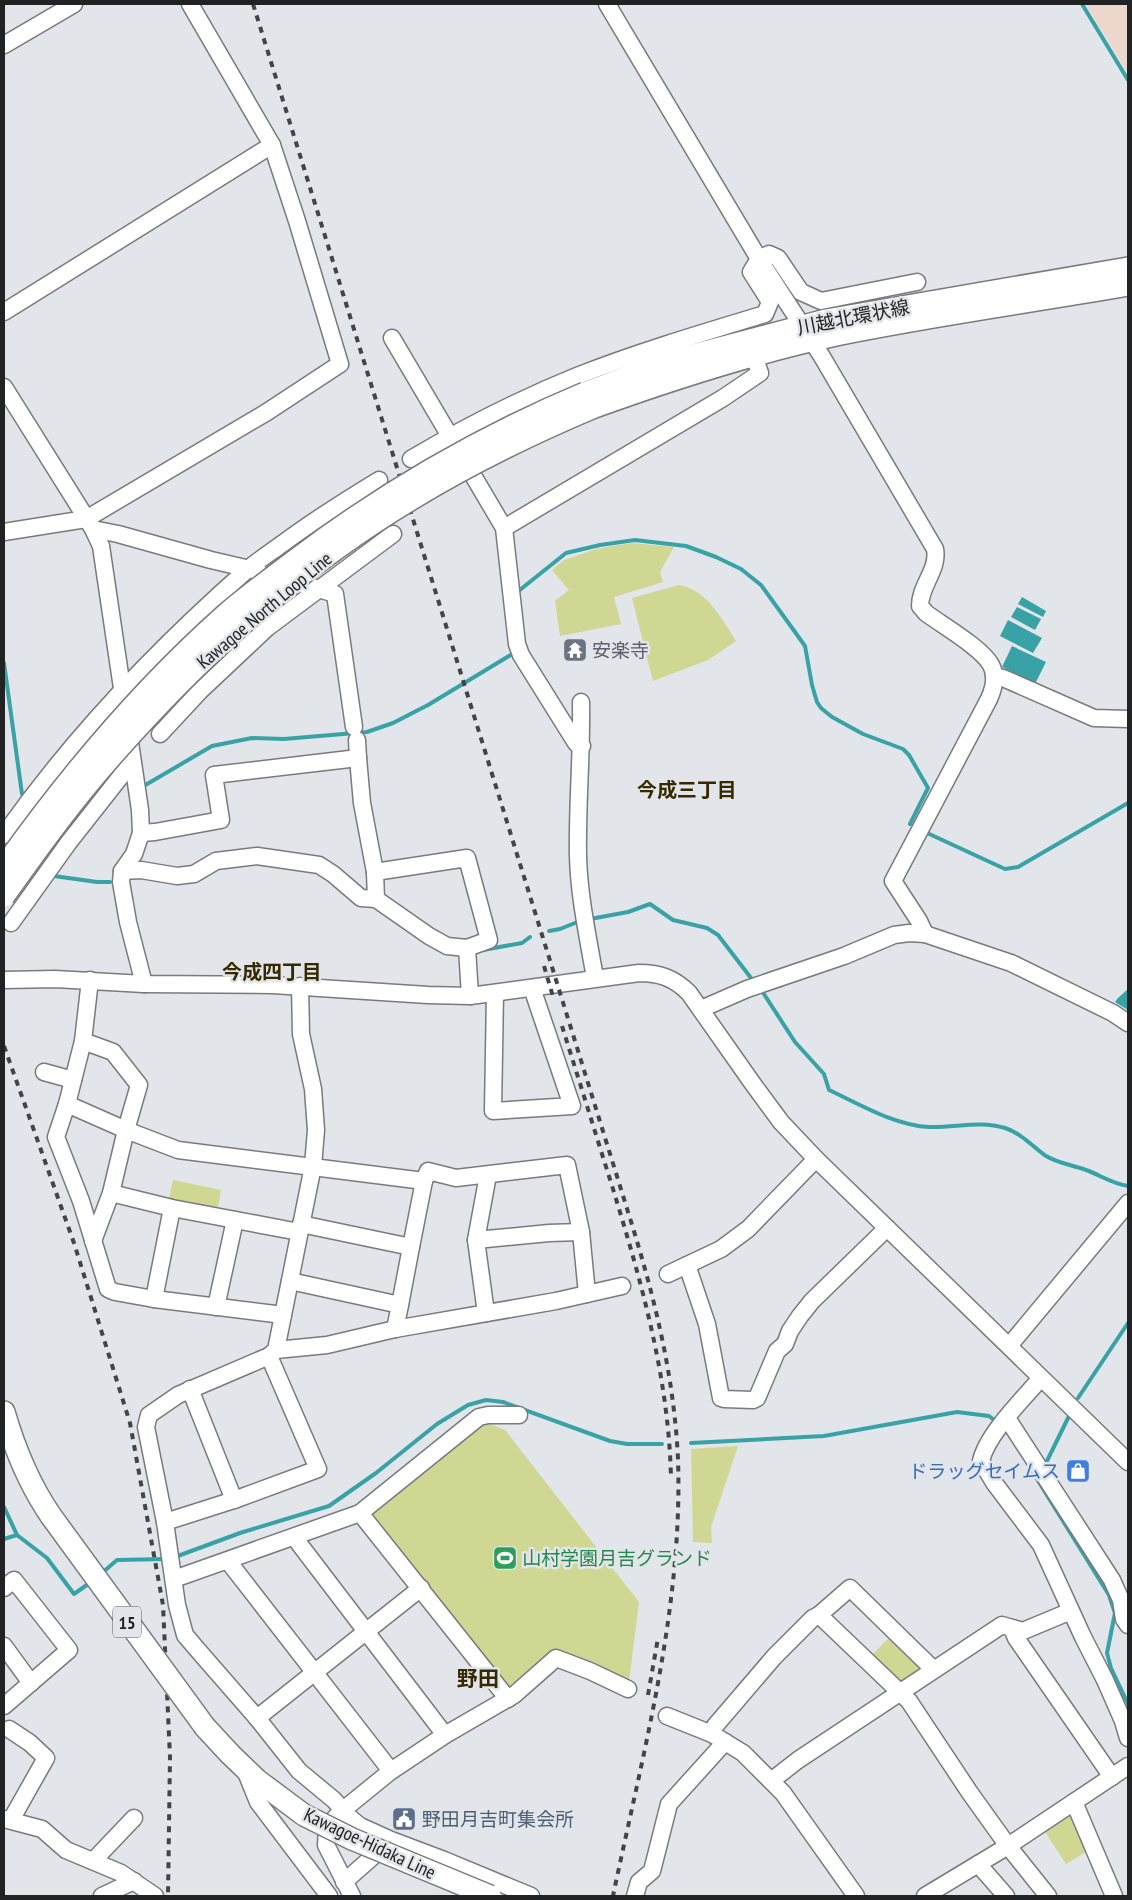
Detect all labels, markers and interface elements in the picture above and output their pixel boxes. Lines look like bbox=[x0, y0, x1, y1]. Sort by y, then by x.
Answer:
street label: 川越北環状線 bbox=[795, 294, 911, 340]
street label: Kawagoe North Loop Line bbox=[191, 546, 337, 674]
temple icon: 安楽寺 bbox=[562, 637, 588, 663]
place label: 安楽寺 bbox=[592, 638, 649, 662]
district label: 今成三丁目 bbox=[637, 777, 737, 803]
district label: 今成四丁目 bbox=[222, 959, 322, 985]
shop icon: ドラッグセイムス bbox=[1065, 1458, 1091, 1484]
place label: ドラッグセイムス bbox=[908, 1459, 1060, 1483]
sports icon: 山村学園月吉グランド bbox=[492, 1545, 518, 1571]
place label: 山村学園月吉グランド bbox=[522, 1546, 712, 1570]
road number: 15 bbox=[113, 1606, 141, 1638]
district label: 野田 bbox=[457, 1665, 499, 1692]
street label: Kawagoe-Hidaka Line bbox=[300, 1802, 440, 1884]
public building icon: 野田月吉町集会所 bbox=[391, 1806, 417, 1832]
place label: 野田月吉町集会所 bbox=[422, 1807, 574, 1831]

